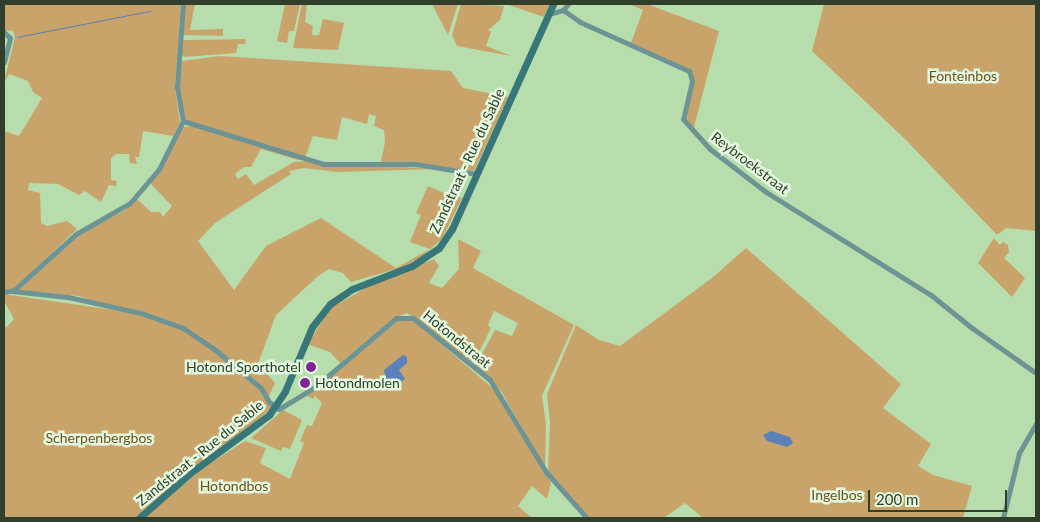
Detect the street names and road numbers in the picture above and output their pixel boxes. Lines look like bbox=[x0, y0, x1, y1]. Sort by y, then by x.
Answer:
street label: Zandstraat - Rue du Sable bbox=[426, 86, 508, 236]
street label: Reybroekstraat bbox=[708, 128, 792, 198]
street label: Hotondstraat bbox=[420, 307, 494, 371]
street label: Zandstraat - Rue du Sable bbox=[133, 397, 267, 509]

